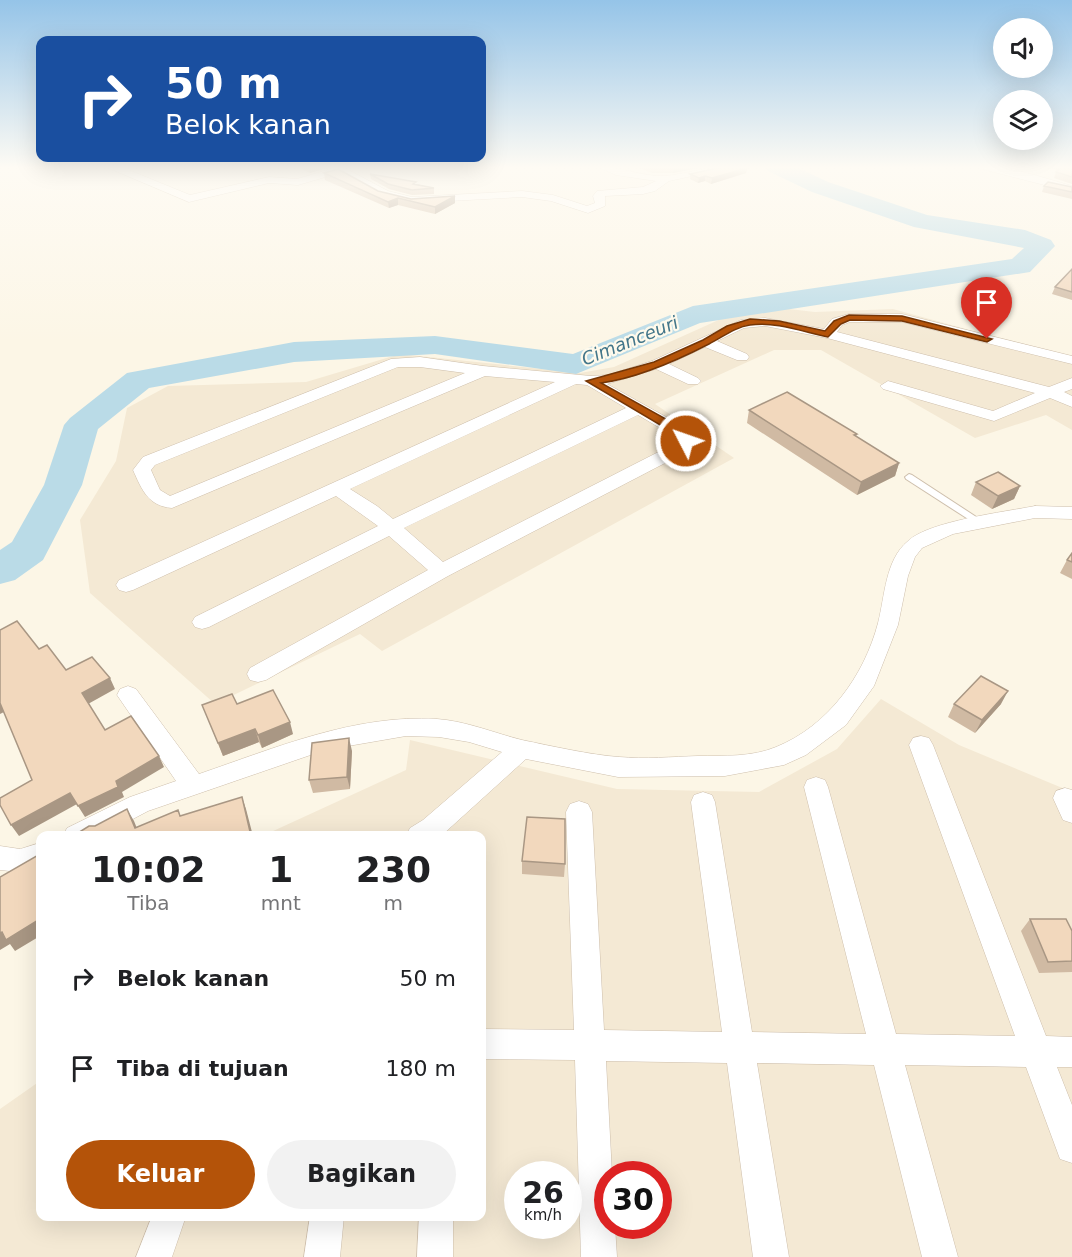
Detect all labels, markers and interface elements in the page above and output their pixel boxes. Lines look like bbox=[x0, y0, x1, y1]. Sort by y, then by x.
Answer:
map controls bbox=[993, 18, 1053, 150]
button: sound bbox=[993, 18, 1053, 78]
text: 50 m bbox=[165, 59, 282, 108]
icon: right bbox=[66, 60, 144, 138]
button: layers bbox=[993, 90, 1053, 150]
text: Belok kanan bbox=[165, 109, 331, 140]
pin bbox=[961, 277, 1012, 339]
icon: arrive bbox=[970, 286, 1003, 319]
water label: Cimanceuri bbox=[578, 312, 681, 369]
position arrow bbox=[654, 409, 718, 473]
text: 10:02 bbox=[91, 849, 206, 890]
text: 1 bbox=[268, 849, 293, 890]
text: 230 bbox=[356, 849, 431, 890]
text: Tiba bbox=[127, 891, 169, 915]
text: mnt bbox=[261, 891, 301, 915]
text: m bbox=[384, 891, 403, 915]
icon: right bbox=[66, 962, 99, 995]
text: Belok kanan bbox=[117, 966, 269, 991]
text: 50 m bbox=[400, 966, 456, 991]
icon: arrive bbox=[66, 1052, 99, 1085]
text: Tiba di tujuan bbox=[117, 1056, 289, 1081]
text: 180 m bbox=[386, 1056, 456, 1081]
button: Keluar bbox=[66, 1140, 255, 1209]
button: Bagikan bbox=[267, 1140, 456, 1209]
speed limit sign: 30 bbox=[594, 1161, 672, 1239]
text: 26 bbox=[522, 1175, 564, 1210]
text: km/h bbox=[524, 1206, 562, 1224]

